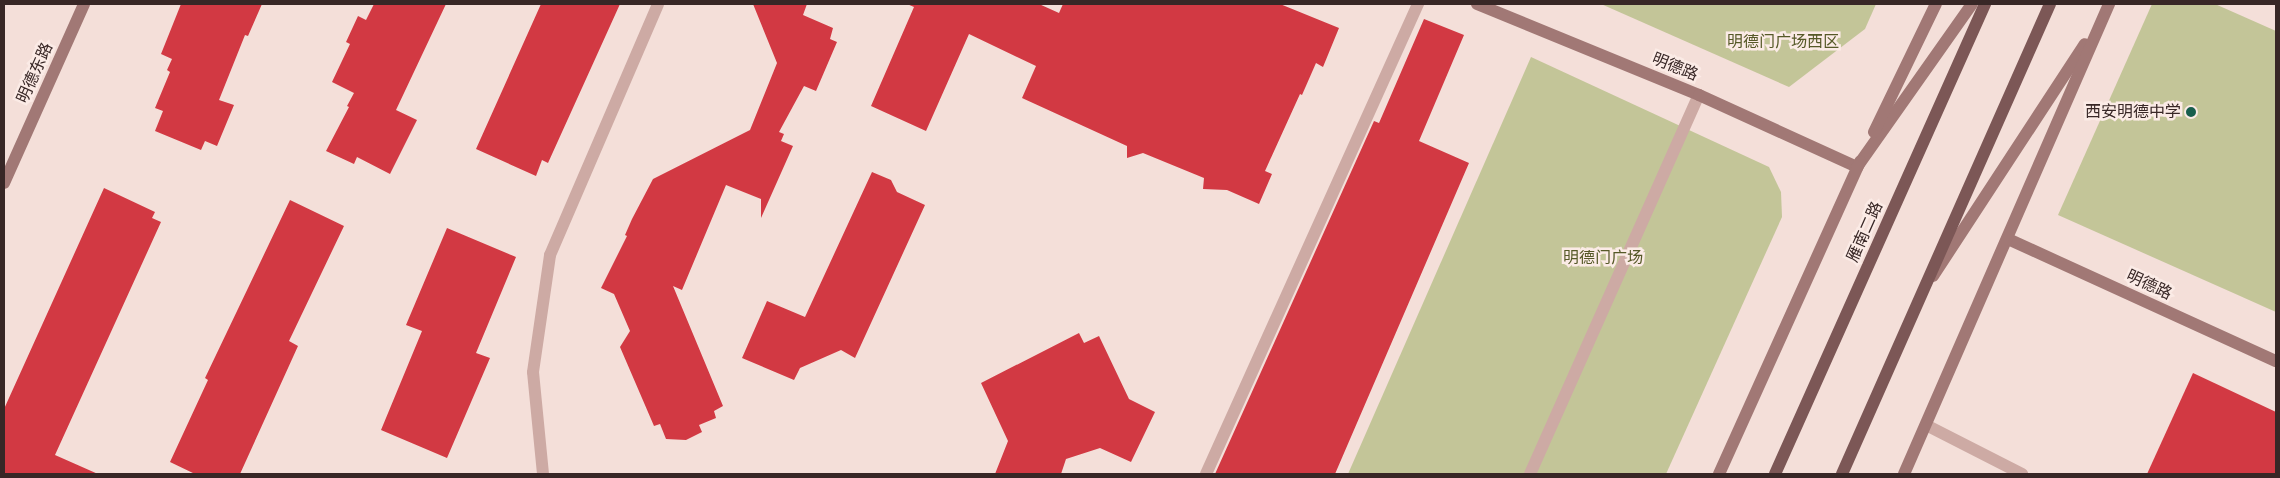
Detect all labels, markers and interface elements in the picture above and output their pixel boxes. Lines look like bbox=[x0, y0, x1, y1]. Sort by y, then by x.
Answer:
park label: 明德门广场西区 bbox=[1727, 32, 1839, 52]
street label: 明德东路 bbox=[13, 40, 57, 106]
street label: 明德路 bbox=[1649, 49, 1701, 85]
place label: 西安明德中学 bbox=[2085, 102, 2181, 122]
marker: 西安明德中学 bbox=[2185, 106, 2197, 118]
street label: 雁南二路 bbox=[1843, 199, 1887, 265]
park label: 明德门广场 bbox=[1563, 248, 1643, 268]
street label: 明德路 bbox=[2123, 266, 2175, 304]

